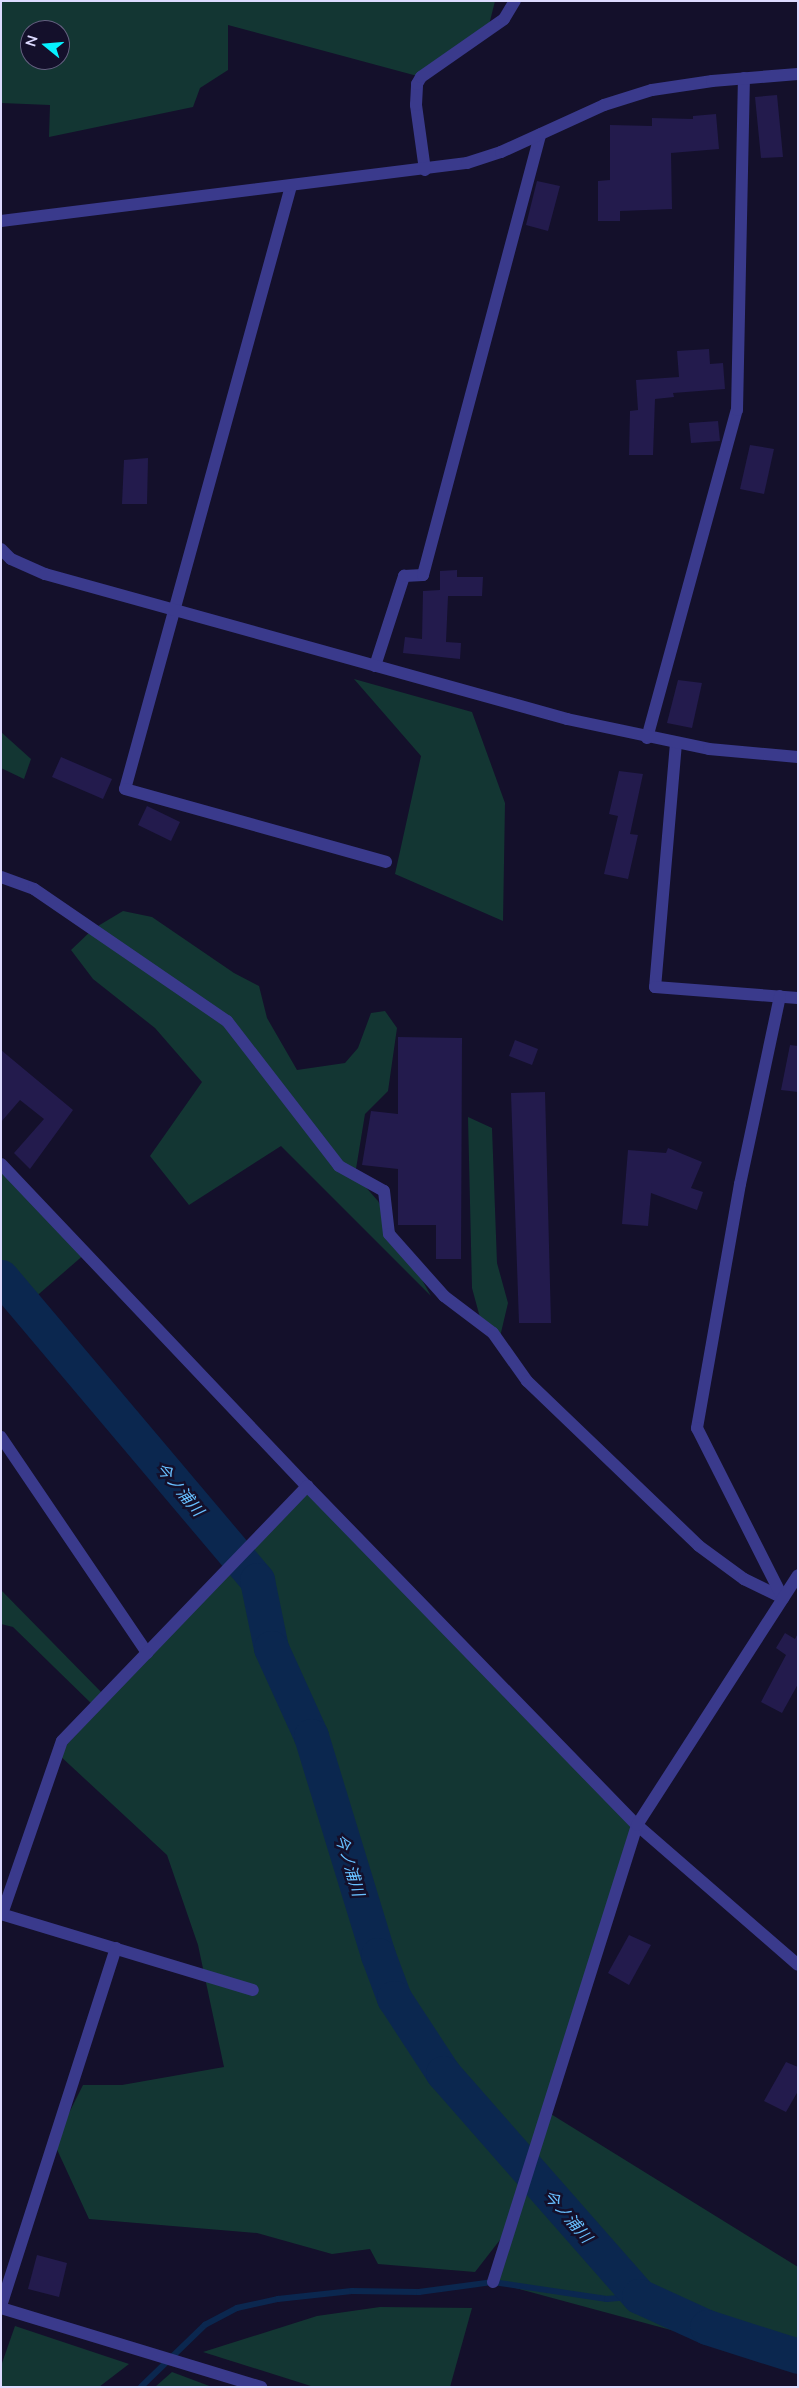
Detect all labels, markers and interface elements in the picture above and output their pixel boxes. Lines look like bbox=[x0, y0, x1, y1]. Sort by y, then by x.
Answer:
north arrow bbox=[20, 20, 70, 70]
text: N bbox=[21, 33, 41, 48]
water label: 今ノ浦川 bbox=[152, 1458, 208, 1520]
water label: 今ノ浦川 bbox=[331, 1832, 369, 1898]
water label: 今ノ浦川 bbox=[540, 2186, 596, 2246]

